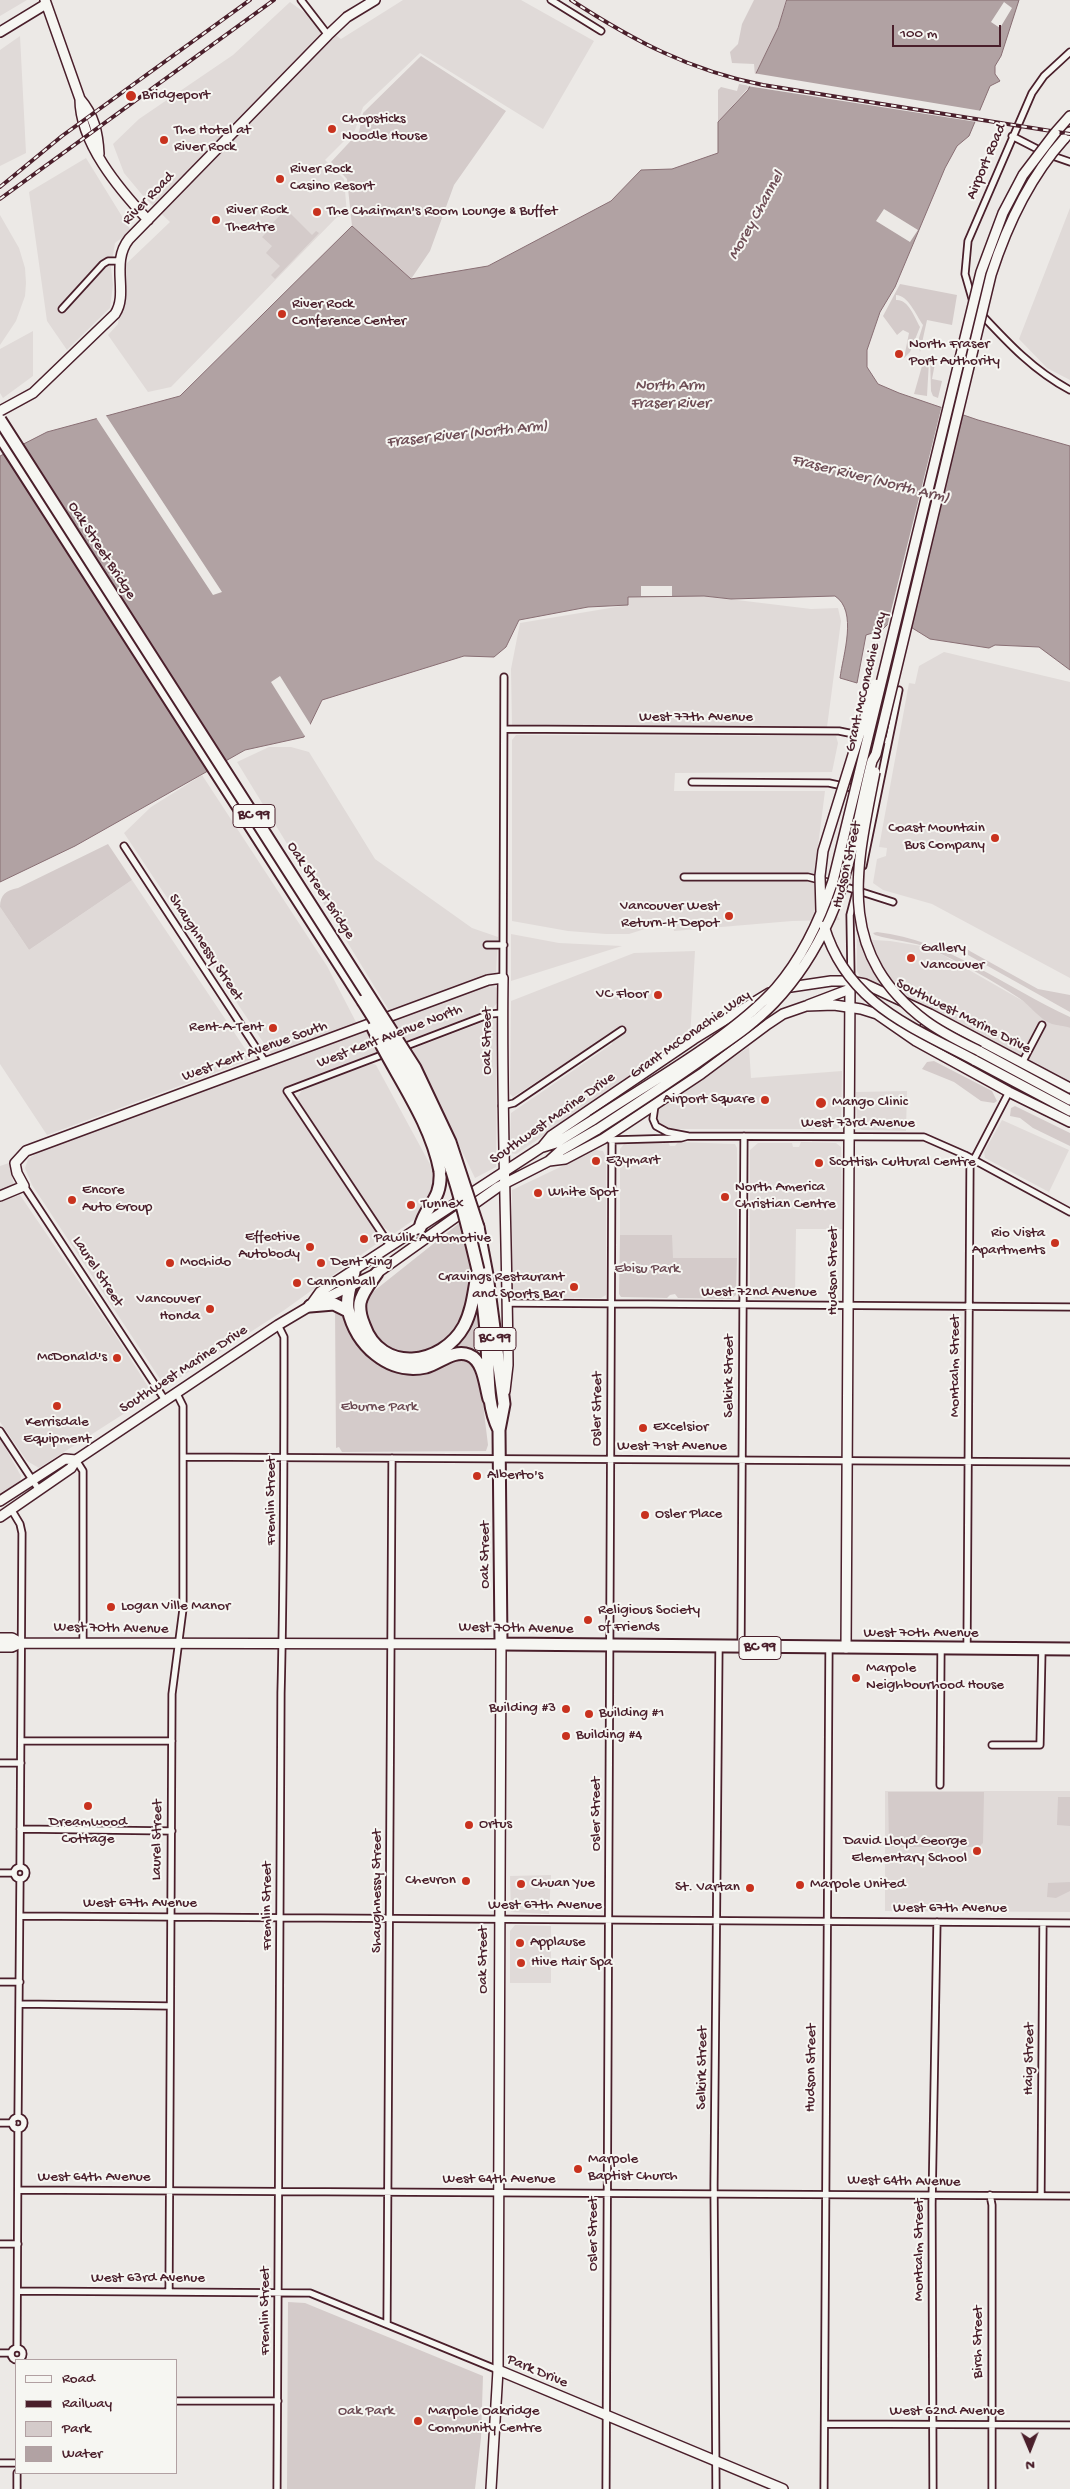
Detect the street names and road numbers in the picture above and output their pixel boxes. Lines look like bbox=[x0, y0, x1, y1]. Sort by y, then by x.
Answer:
street label: Airport Road bbox=[963, 122, 1011, 202]
street label: River Road bbox=[119, 169, 179, 229]
street label: Oak Street Bridge bbox=[63, 499, 139, 603]
street label: Grant McConachie Way bbox=[842, 610, 892, 754]
street label: West 77th Avenue bbox=[639, 709, 753, 727]
road number: BC 99 bbox=[233, 804, 275, 828]
street label: Hudson Street bbox=[829, 820, 867, 910]
street label: Oak Street Bridge bbox=[282, 839, 358, 943]
street label: Shaughnessy Street bbox=[164, 891, 246, 1005]
street label: Southwest Marine Drive bbox=[893, 975, 1033, 1059]
street label: Grant McConachie Way bbox=[627, 987, 755, 1083]
street label: West Kent Avenue North bbox=[315, 1001, 465, 1073]
street label: Oak Street bbox=[479, 1007, 497, 1075]
street label: West Kent Avenue South bbox=[180, 1017, 330, 1087]
street label: Southwest Marine Drive bbox=[487, 1069, 619, 1169]
street label: West 73rd Avenue bbox=[801, 1115, 915, 1133]
street label: Hudson Street bbox=[825, 1227, 843, 1315]
street label: Laurel Street bbox=[67, 1233, 127, 1311]
street label: West 72nd Avenue bbox=[701, 1284, 817, 1302]
street label: Montcalm Street bbox=[947, 1315, 965, 1417]
street label: Southwest Marine Drive bbox=[117, 1322, 251, 1418]
road number: BC 99 bbox=[474, 1328, 516, 1350]
street label: Selkirk Street bbox=[721, 1334, 739, 1418]
street label: Osler Street bbox=[588, 1372, 608, 1446]
street label: West 71st Avenue bbox=[617, 1438, 727, 1456]
street label: Fremlin Street bbox=[263, 1457, 281, 1545]
street label: Oak Street bbox=[477, 1521, 495, 1589]
street label: West 70th Avenue bbox=[53, 1619, 169, 1639]
street label: West 70th Avenue bbox=[458, 1619, 574, 1639]
street label: West 70th Avenue bbox=[864, 1625, 978, 1643]
road number: BC 99 bbox=[739, 1636, 781, 1660]
street label: Osler Street bbox=[588, 1777, 606, 1851]
street label: Laurel Street bbox=[148, 1799, 168, 1881]
street label: Shaughnessy Street bbox=[369, 1829, 387, 1953]
street label: Fremlin Street bbox=[259, 1862, 277, 1950]
street label: West 67th Avenue bbox=[83, 1895, 197, 1913]
street label: West 67th Avenue bbox=[488, 1897, 602, 1915]
street label: West 67th Avenue bbox=[893, 1900, 1007, 1918]
street label: Oak Street bbox=[475, 1926, 493, 1994]
street label: Haig Street bbox=[1020, 2023, 1040, 2095]
street label: Hudson Street bbox=[802, 2024, 822, 2112]
street label: Selkirk Street bbox=[693, 2026, 713, 2110]
street label: West 64th Avenue bbox=[37, 2169, 151, 2187]
street label: West 64th Avenue bbox=[442, 2171, 556, 2189]
street label: West 64th Avenue bbox=[847, 2172, 961, 2192]
street label: Osler Street bbox=[585, 2197, 603, 2271]
street label: Montcalm Street bbox=[911, 2199, 929, 2301]
street label: Fremlin Street bbox=[257, 2267, 275, 2355]
street label: West 63rd Avenue bbox=[91, 2270, 205, 2288]
street label: Birch Street bbox=[970, 2306, 988, 2378]
street label: Park Drive bbox=[504, 2351, 570, 2393]
street label: West 62nd Avenue bbox=[889, 2403, 1005, 2421]

